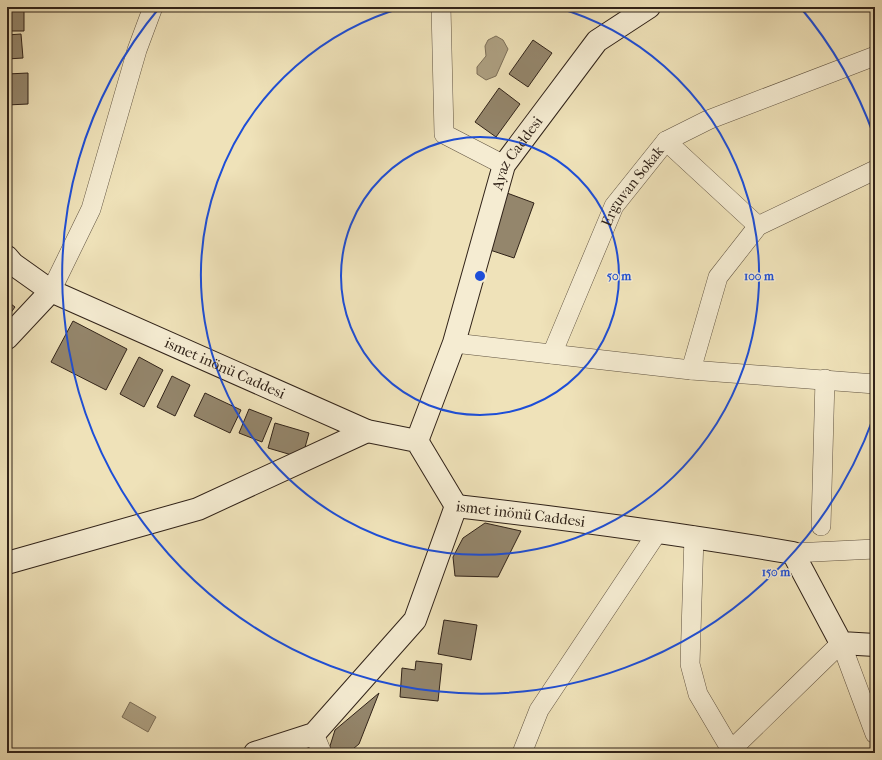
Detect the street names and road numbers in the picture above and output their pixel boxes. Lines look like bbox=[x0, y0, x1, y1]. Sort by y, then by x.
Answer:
street label: Ayaz Caddesi bbox=[488, 112, 547, 193]
street label: Erguvan Sokak bbox=[597, 142, 668, 229]
street label: ismet inönü Caddesi bbox=[162, 333, 288, 403]
street label: ismet inönü Caddesi bbox=[455, 497, 587, 531]

